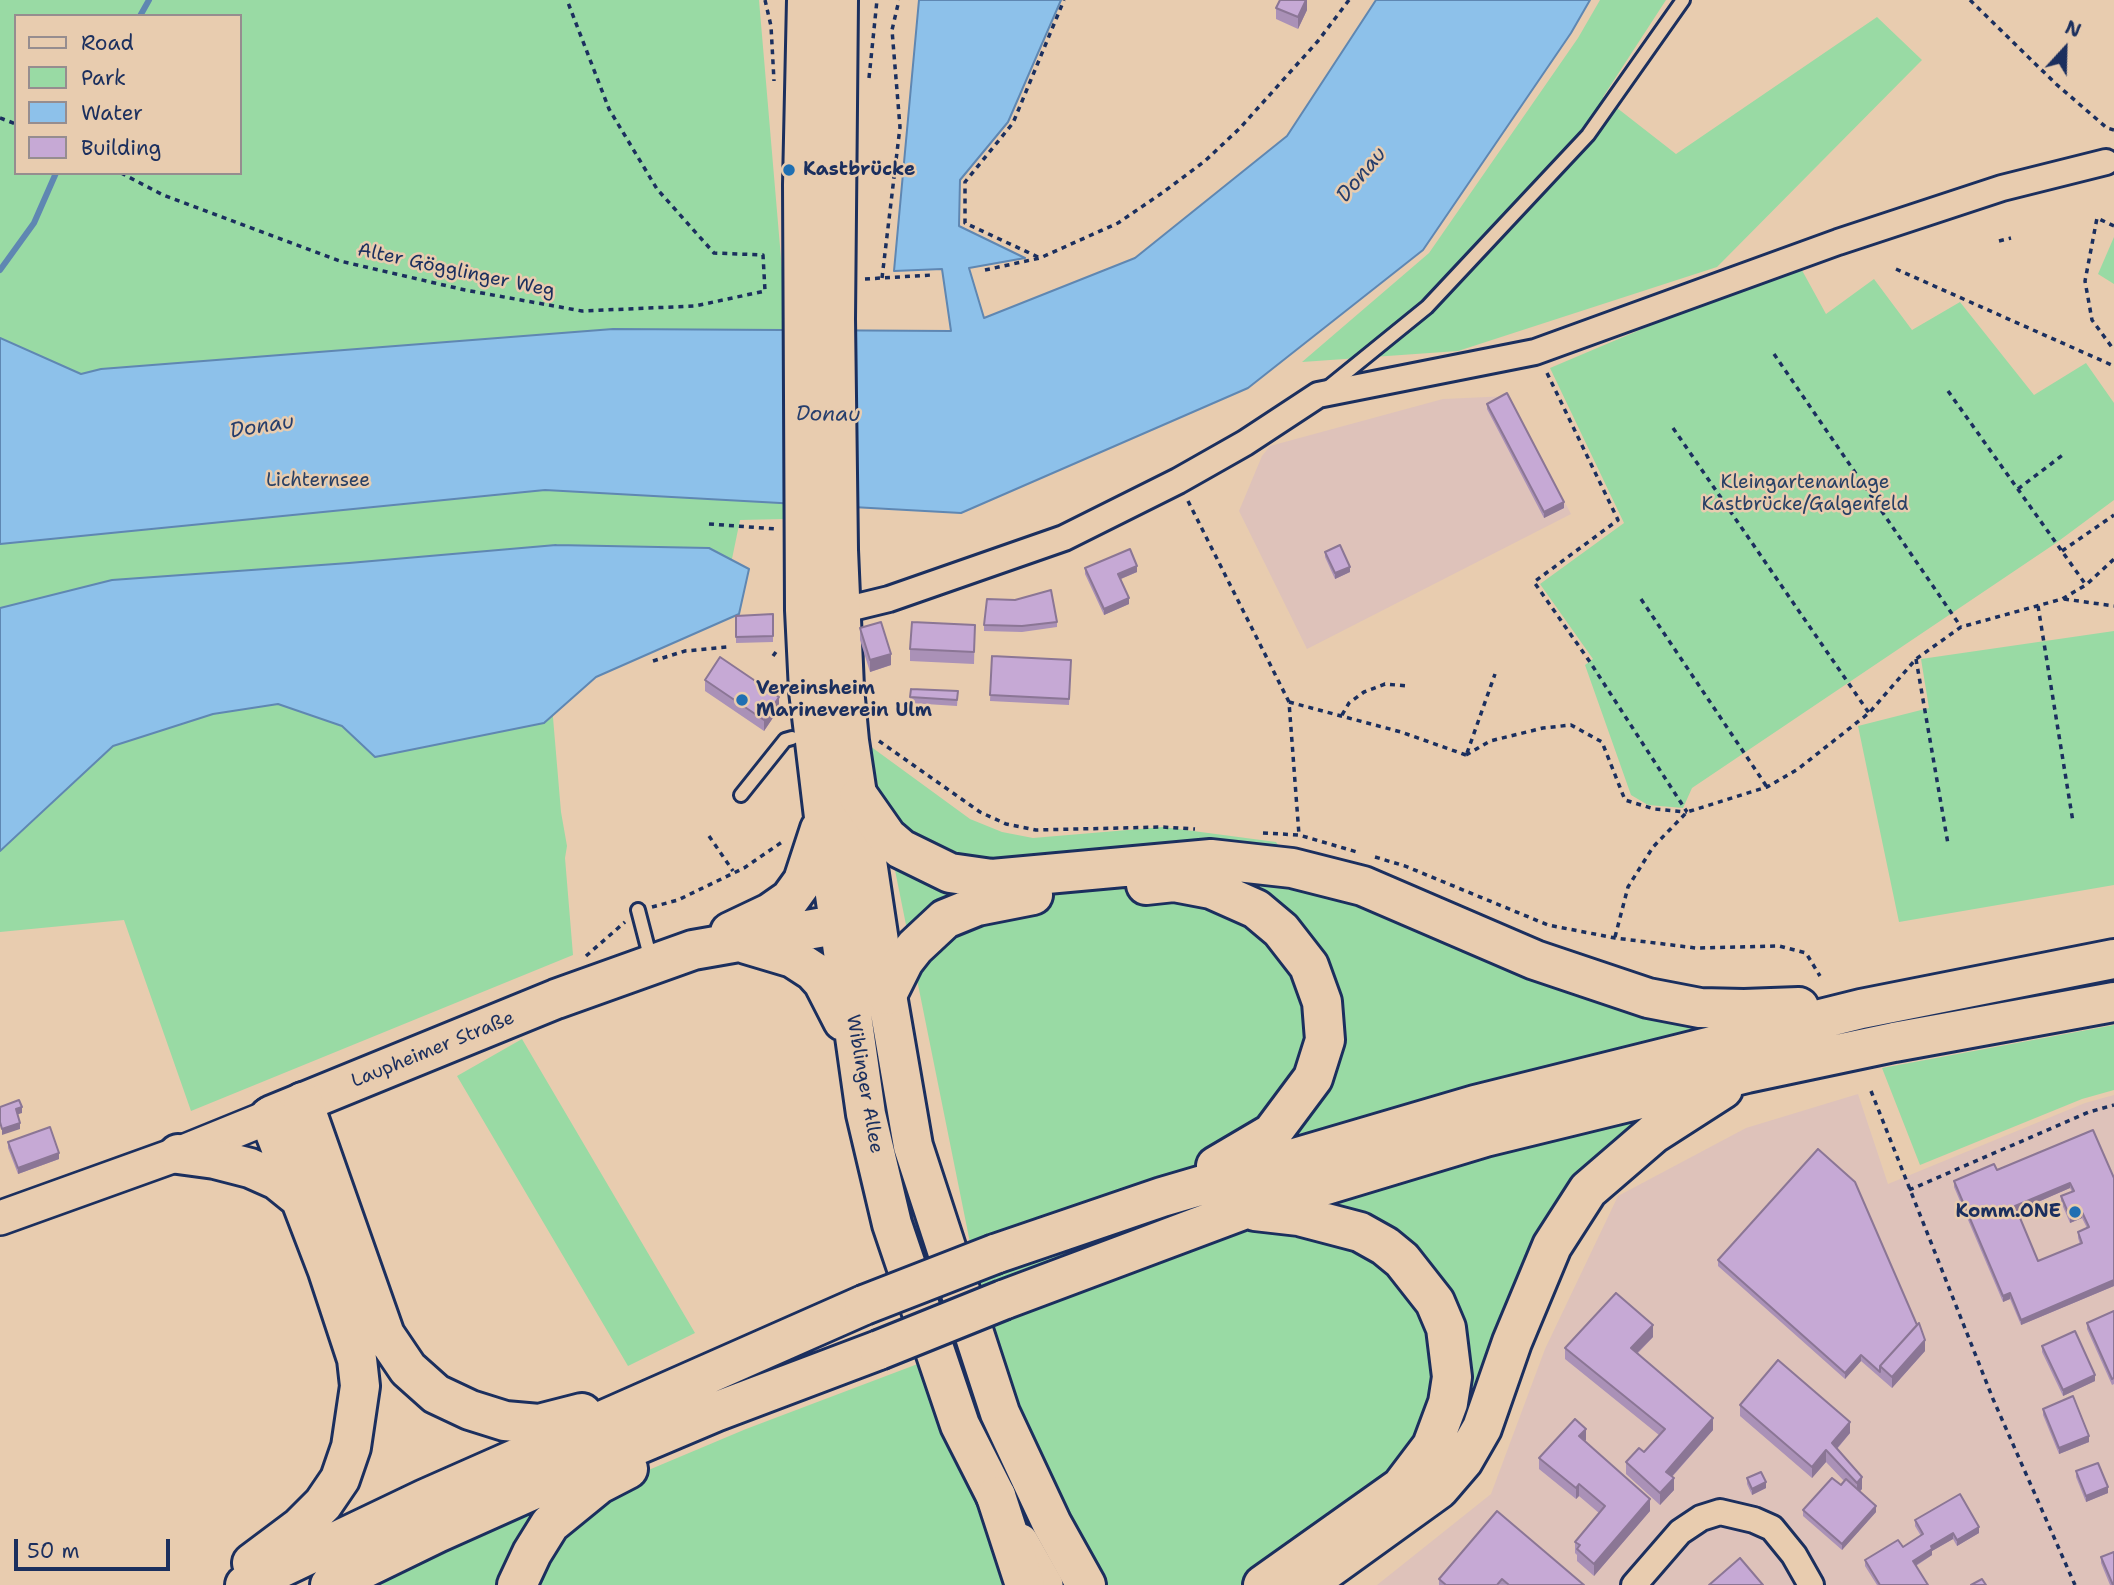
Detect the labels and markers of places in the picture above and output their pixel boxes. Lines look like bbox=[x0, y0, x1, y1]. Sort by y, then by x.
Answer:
place label: Kastbrücke bbox=[803, 159, 915, 181]
marker: Kastbrücke bbox=[781, 162, 797, 178]
place label: Vereinsheim Marineverein Ulm bbox=[756, 678, 932, 722]
marker: Vereinsheim Marineverein Ulm bbox=[734, 692, 750, 708]
place label: Komm.ONE bbox=[1956, 1201, 2061, 1223]
marker: Komm.ONE bbox=[2067, 1204, 2083, 1220]

